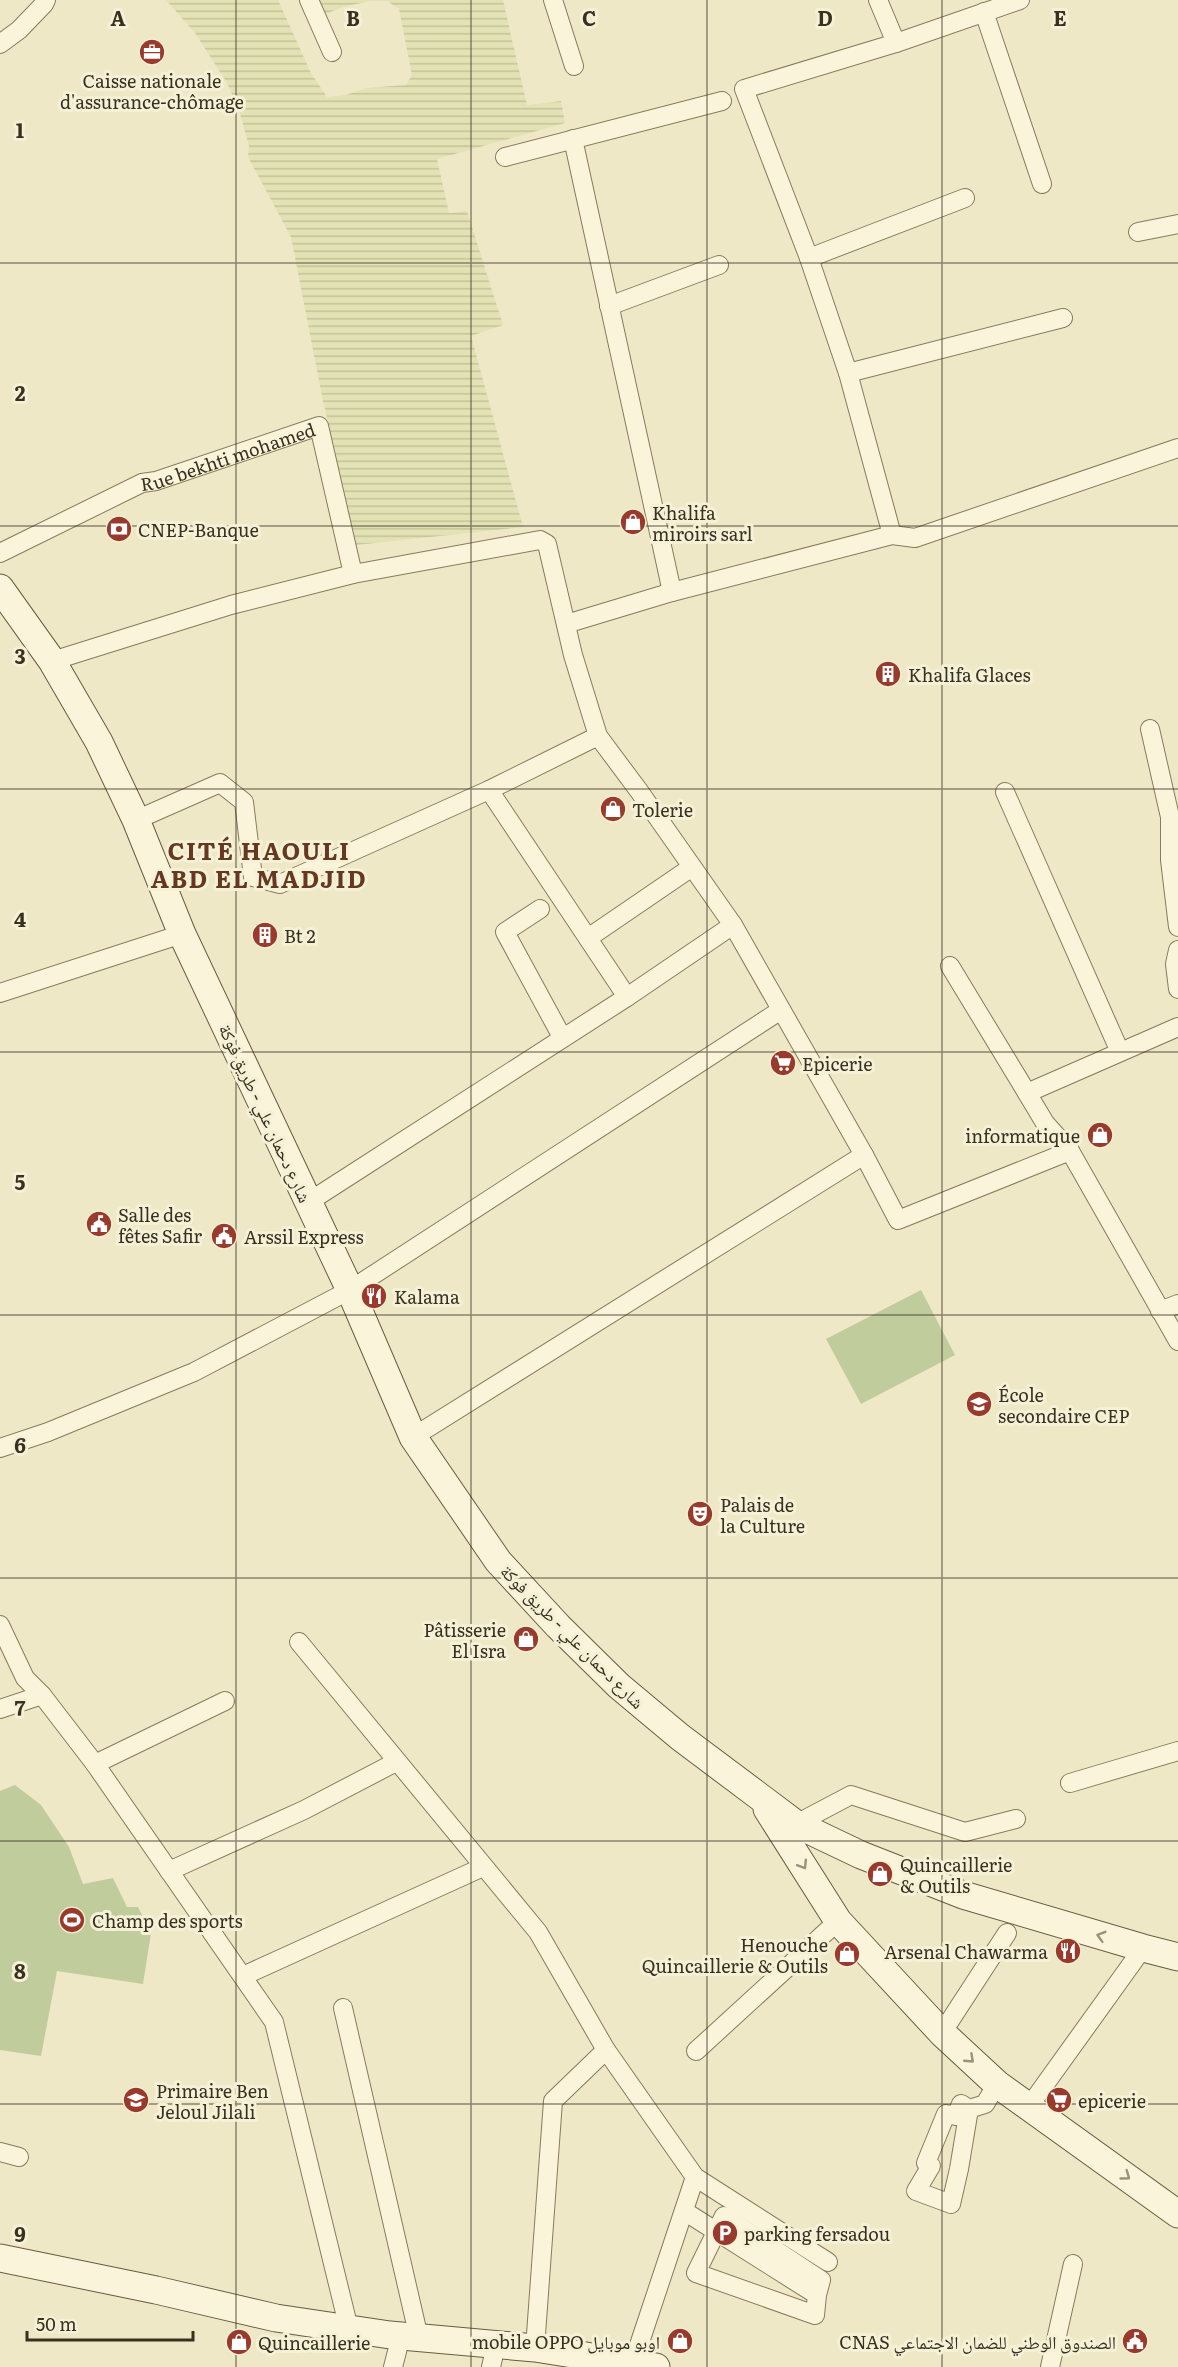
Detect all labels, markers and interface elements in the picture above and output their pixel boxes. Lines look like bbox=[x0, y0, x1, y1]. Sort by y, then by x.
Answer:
text: A bbox=[110, 2, 126, 32]
text: B bbox=[346, 2, 360, 32]
text: C bbox=[582, 2, 596, 32]
text: D bbox=[817, 2, 833, 32]
text: E bbox=[1053, 2, 1067, 32]
office icon: Caisse nationale d'assurance-chômage bbox=[137, 37, 167, 67]
place label: Caisse nationale d'assurance-chômage bbox=[60, 67, 244, 115]
text: 1 bbox=[16, 114, 24, 144]
text: 2 bbox=[15, 377, 26, 407]
street label: Rue bekhti mohamed bbox=[138, 415, 318, 497]
place label: Khalifa miroirs sarl bbox=[652, 499, 752, 547]
shop icon: Khalifa miroirs sarl bbox=[618, 507, 648, 537]
bank icon: CNEP-Banque bbox=[104, 514, 134, 544]
place label: CNEP-Banque bbox=[138, 516, 259, 543]
text: 3 bbox=[14, 640, 26, 670]
building icon: Khalifa Glaces bbox=[873, 659, 903, 689]
place label: Khalifa Glaces bbox=[908, 661, 1031, 688]
shop icon: Tolerie bbox=[598, 794, 628, 824]
place label: Tolerie bbox=[632, 796, 693, 823]
district label: CITÉ HAOULI ABD EL MADJID bbox=[151, 832, 367, 895]
text: 4 bbox=[14, 903, 26, 933]
building icon: Bt 2 bbox=[250, 920, 280, 950]
place label: Bt 2 bbox=[284, 922, 316, 949]
street label: شارع دحمان علي - طريق فوكة bbox=[210, 1019, 319, 1208]
supermarket icon: Epicerie bbox=[768, 1048, 798, 1078]
place label: Epicerie bbox=[802, 1050, 872, 1077]
shop icon: informatique bbox=[1085, 1120, 1115, 1150]
place label: informatique bbox=[965, 1122, 1080, 1149]
text: 5 bbox=[15, 1166, 26, 1196]
place label: Salle des fêtes Safir bbox=[118, 1201, 203, 1249]
public building icon: Salle des fêtes Safir bbox=[84, 1209, 114, 1239]
public building icon: Arssil Express bbox=[209, 1221, 239, 1251]
place label: Arssil Express bbox=[244, 1223, 364, 1250]
restaurant icon: Kalama bbox=[359, 1281, 389, 1311]
place label: Kalama bbox=[394, 1283, 460, 1310]
place label: École secondaire CEP bbox=[998, 1381, 1130, 1429]
school or university icon: École secondaire CEP bbox=[964, 1389, 994, 1419]
text: 6 bbox=[14, 1429, 26, 1459]
place label: Palais de la Culture bbox=[720, 1491, 805, 1539]
theatre icon: Palais de la Culture bbox=[685, 1499, 715, 1529]
street label: شارع دحمان علي - طريق فوكة bbox=[493, 1558, 651, 1716]
place label: Pâtisserie El Isra bbox=[423, 1616, 506, 1664]
shop icon: Pâtisserie El Isra bbox=[511, 1624, 541, 1654]
text: 7 bbox=[15, 1692, 26, 1722]
place label: Quincaillerie & Outils bbox=[900, 1851, 1012, 1899]
one-way arrow bbox=[795, 1859, 807, 1869]
shop icon: Quincaillerie & Outils bbox=[865, 1859, 895, 1889]
sports icon: Champ des sports bbox=[57, 1905, 87, 1935]
place label: Champ des sports bbox=[92, 1907, 243, 1934]
place label: Henouche Quincaillerie & Outils bbox=[642, 1931, 828, 1979]
one-way arrow bbox=[1096, 1931, 1107, 1943]
restaurant icon: Arsenal Chawarma bbox=[1053, 1936, 1083, 1966]
place label: Arsenal Chawarma bbox=[884, 1938, 1048, 1965]
shop icon: Henouche Quincaillerie & Outils bbox=[832, 1939, 862, 1969]
text: 8 bbox=[14, 1955, 26, 1985]
one-way arrow bbox=[963, 2052, 974, 2063]
place label: Primaire Ben Jeloul Jilali bbox=[156, 2077, 269, 2125]
school or university icon: Primaire Ben Jeloul Jilali bbox=[121, 2085, 151, 2115]
supermarket icon: epicerie bbox=[1044, 2085, 1074, 2115]
place label: epicerie bbox=[1078, 2087, 1146, 2114]
one-way arrow bbox=[1120, 2169, 1131, 2180]
text: 9 bbox=[14, 2218, 26, 2248]
parking icon: parking fersadou bbox=[710, 2218, 740, 2248]
place label: parking fersadou bbox=[744, 2220, 890, 2247]
scale bar bbox=[27, 2304, 194, 2342]
text: 50 m bbox=[36, 2310, 77, 2337]
shop icon: mobile OPPO اوبو موبايل bbox=[665, 2326, 695, 2356]
public building icon: CNAS الصندوق الوطني للضمان الاجتماعي bbox=[1120, 2326, 1150, 2356]
shop icon: Quincaillerie bbox=[224, 2327, 254, 2357]
place label: mobile OPPO اوبو موبايل bbox=[472, 2328, 660, 2355]
place label: CNAS الصندوق الوطني للضمان الاجتماعي bbox=[839, 2328, 1116, 2357]
place label: Quincaillerie bbox=[258, 2329, 370, 2356]

